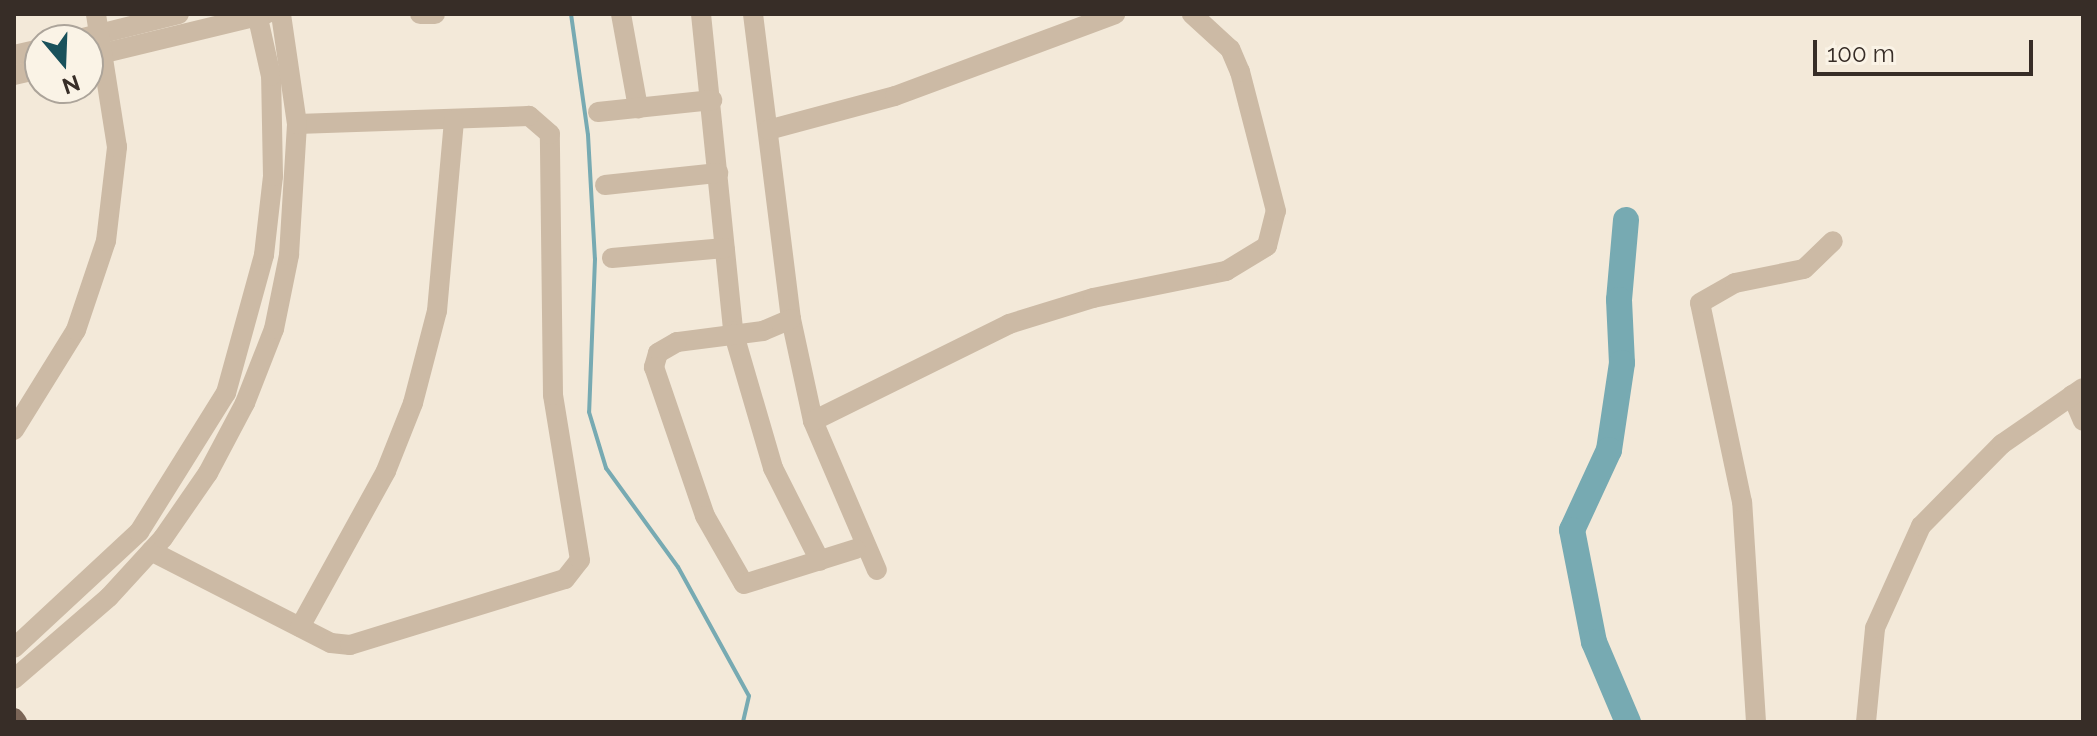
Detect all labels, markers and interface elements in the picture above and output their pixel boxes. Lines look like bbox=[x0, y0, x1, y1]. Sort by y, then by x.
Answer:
north arrow bbox=[24, 24, 104, 104]
scale bar bbox=[1817, 24, 2037, 74]
text: 100 m bbox=[1827, 39, 1895, 68]
text: N bbox=[59, 70, 83, 100]

